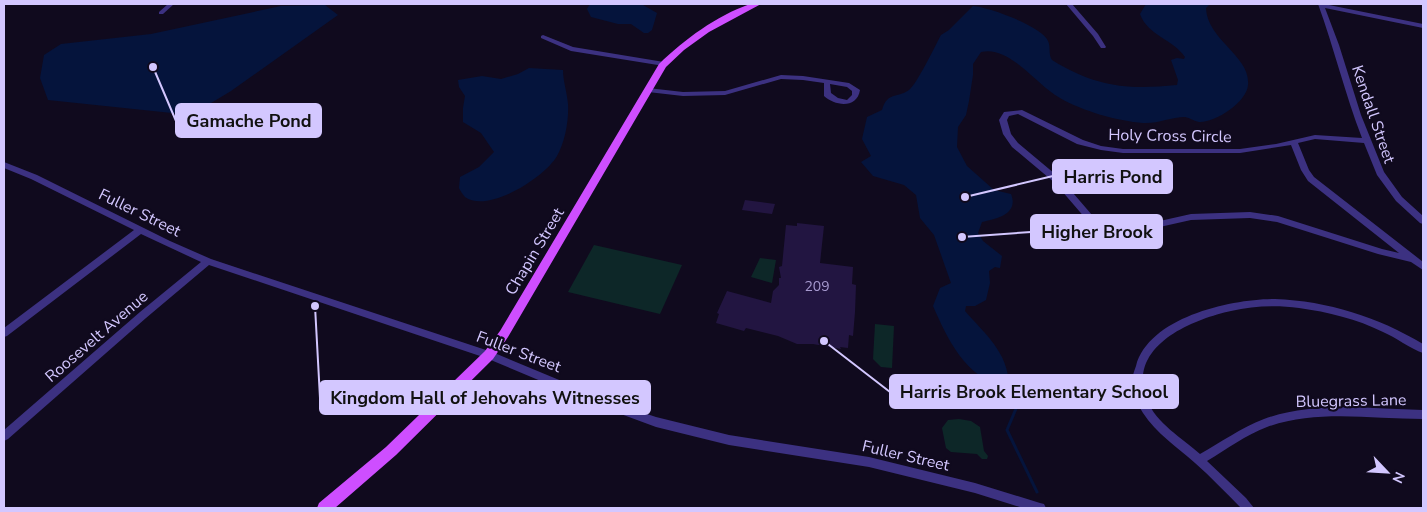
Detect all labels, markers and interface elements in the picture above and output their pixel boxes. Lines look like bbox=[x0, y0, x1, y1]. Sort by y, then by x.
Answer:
street label: Kendall Street bbox=[1346, 62, 1400, 167]
callout: Gamache Pond bbox=[176, 104, 321, 137]
text: Gamache Pond bbox=[186, 109, 312, 133]
street label: Holy Cross Circle bbox=[1108, 124, 1232, 148]
callout: Harris Pond bbox=[1053, 160, 1172, 193]
text: Harris Pond bbox=[1063, 165, 1163, 189]
street label: Fuller Street bbox=[95, 184, 185, 242]
street label: Chapin Street bbox=[500, 203, 570, 299]
callout: Higher Brook bbox=[1031, 215, 1162, 248]
text: Higher Brook bbox=[1041, 220, 1153, 244]
house number: 209 bbox=[804, 277, 830, 296]
street label: Roosevelt Avenue bbox=[40, 286, 153, 388]
street label: Fuller Street bbox=[473, 326, 564, 378]
callout: Harris Brook Elementary School bbox=[890, 375, 1178, 408]
text: Harris Brook Elementary School bbox=[900, 380, 1168, 404]
callout: Kingdom Hall of Jehovahs Witnesses bbox=[320, 381, 650, 414]
text: Kingdom Hall of Jehovahs Witnesses bbox=[330, 386, 640, 410]
street label: Bluegrass Lane bbox=[1295, 389, 1407, 413]
street label: Fuller Street bbox=[860, 435, 952, 477]
north arrow bbox=[1362, 447, 1412, 497]
text: N bbox=[1388, 469, 1409, 486]

